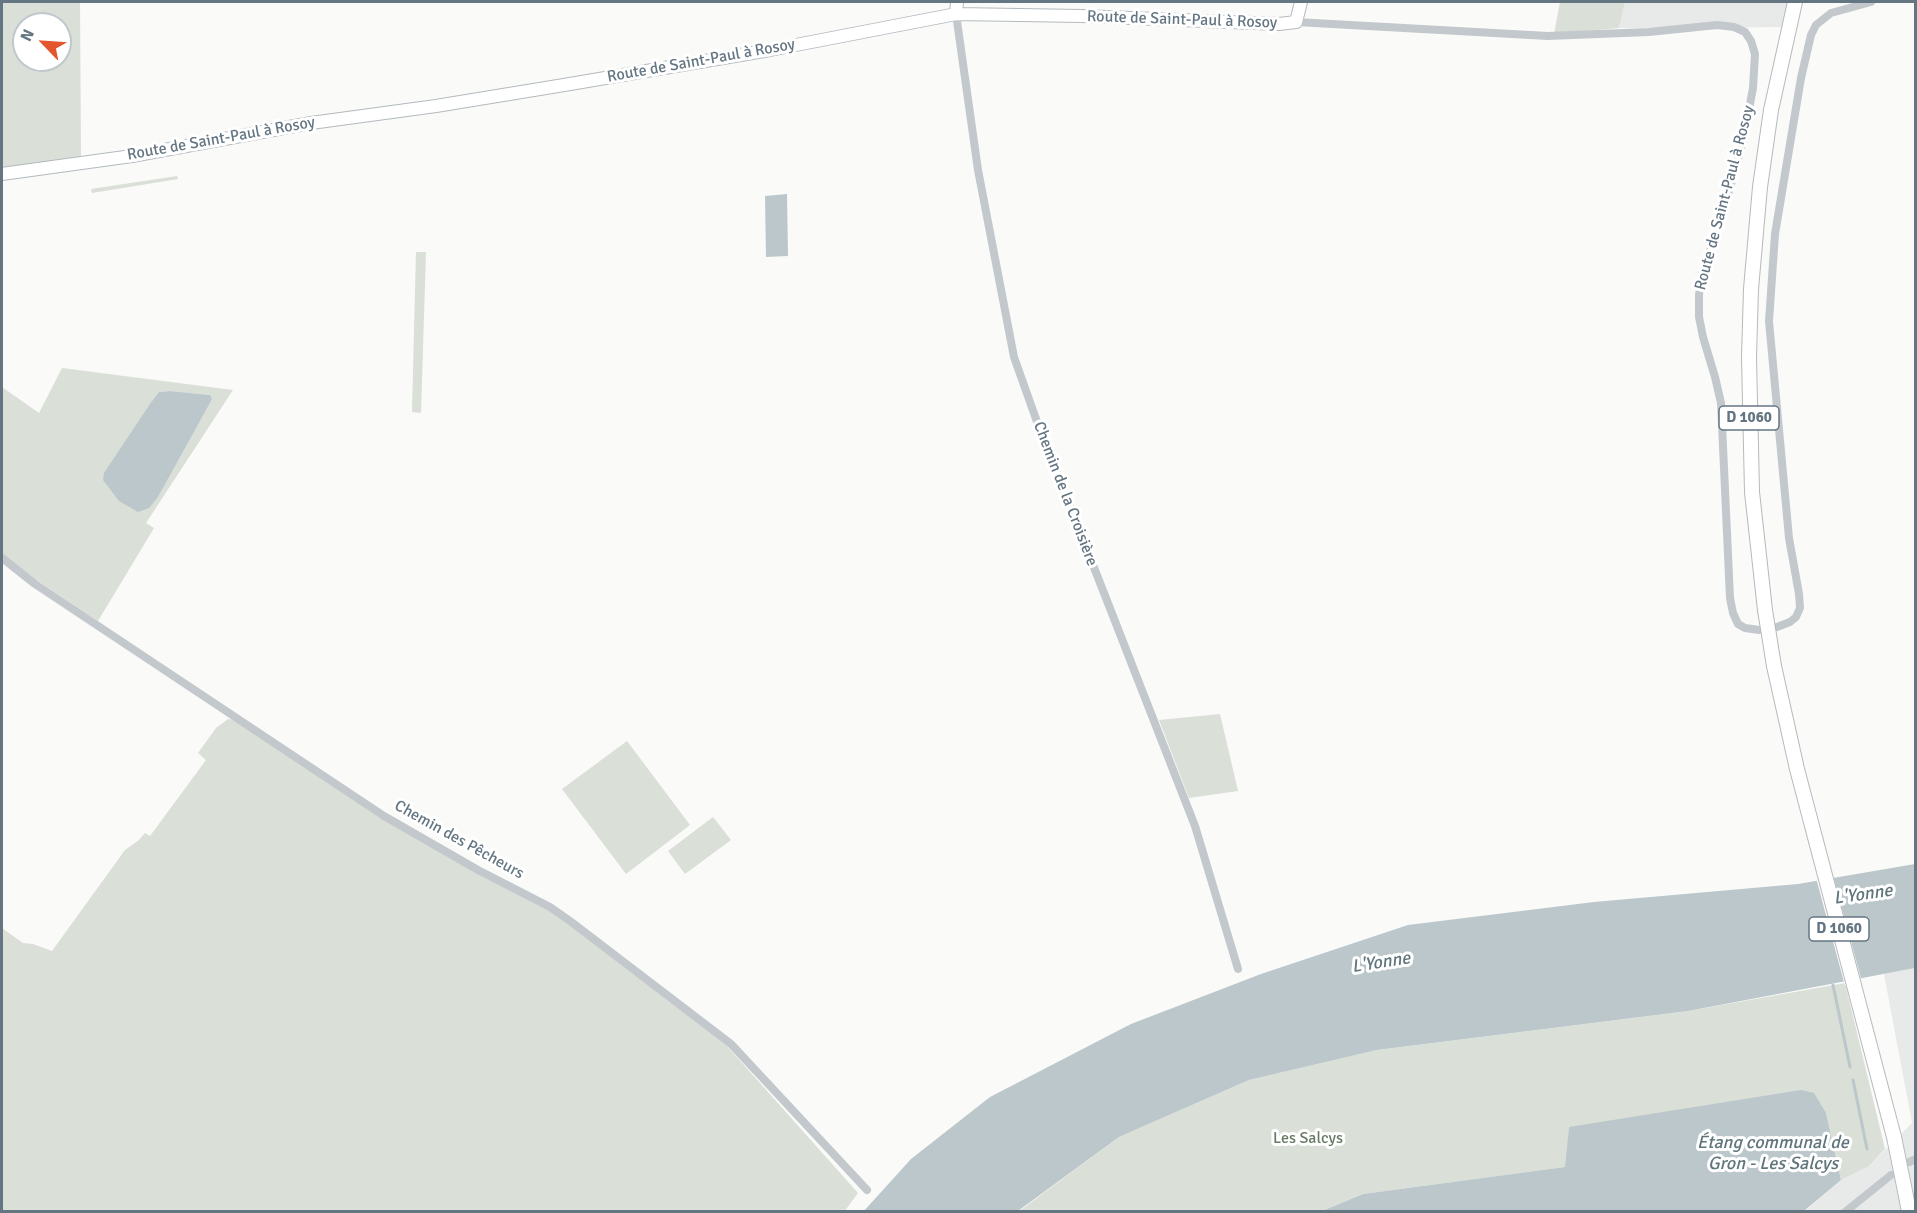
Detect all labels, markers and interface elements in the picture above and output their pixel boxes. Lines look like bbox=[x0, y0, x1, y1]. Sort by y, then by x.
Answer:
street label: Route de Saint-Paul à Rosoy bbox=[1086, 7, 1278, 33]
north arrow bbox=[12, 12, 72, 72]
text: N bbox=[16, 26, 39, 45]
street label: Route de Saint-Paul à Rosoy bbox=[606, 35, 796, 87]
street label: Route de Saint-Paul à Rosoy bbox=[1691, 104, 1759, 292]
street label: Route de Saint-Paul à Rosoy bbox=[126, 113, 316, 165]
road number: D 1060 bbox=[1719, 406, 1779, 430]
street label: Chemin de la Croisière bbox=[1029, 419, 1101, 569]
street label: Chemin des Pêcheurs bbox=[391, 796, 527, 884]
water label: L'Yonne bbox=[1832, 880, 1894, 910]
road number: D 1060 bbox=[1809, 917, 1869, 941]
water label: L'Yonne bbox=[1350, 948, 1412, 978]
park label: Les Salcys bbox=[1273, 1129, 1343, 1149]
water label: Étang communal de Gron - Les Salcys bbox=[1697, 1132, 1849, 1174]

